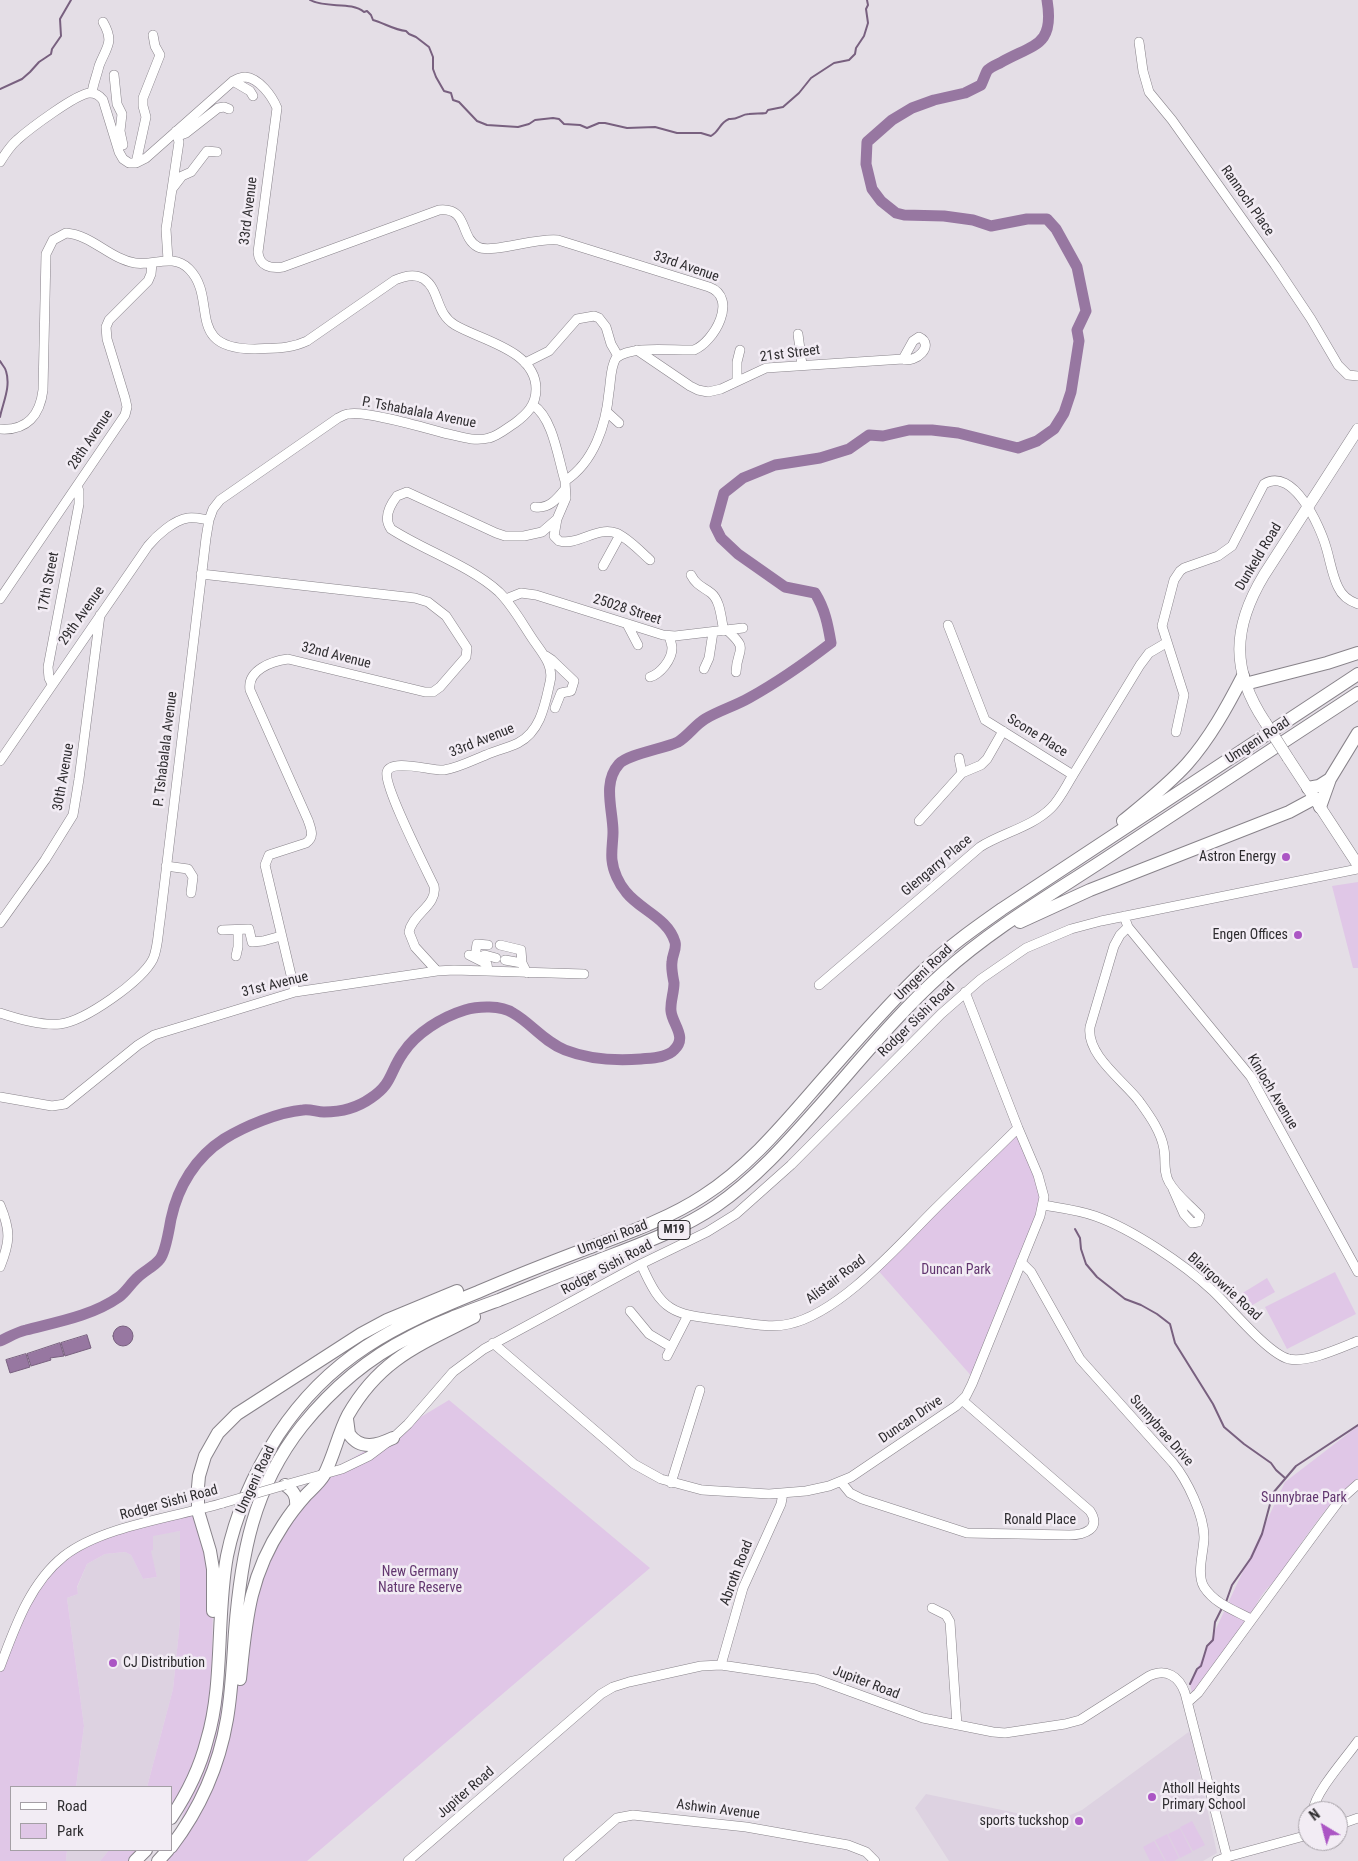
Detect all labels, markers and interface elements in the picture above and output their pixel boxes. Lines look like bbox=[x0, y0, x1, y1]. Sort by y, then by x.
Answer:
street label: Rannoch Place bbox=[1217, 163, 1277, 239]
street label: 33rd Avenue bbox=[236, 176, 262, 246]
street label: 33rd Avenue bbox=[651, 248, 721, 286]
street label: 21st Street bbox=[759, 342, 821, 366]
street label: P. Tshabalala Avenue bbox=[361, 394, 477, 432]
street label: 28th Avenue bbox=[65, 407, 117, 473]
street label: Dunkeld Road bbox=[1232, 520, 1286, 594]
street label: 17th Street bbox=[35, 551, 63, 613]
street label: 29th Avenue bbox=[56, 583, 108, 649]
street label: 25028 Street bbox=[591, 591, 663, 629]
street label: 32nd Avenue bbox=[299, 639, 373, 673]
street label: P. Tshabalala Avenue bbox=[151, 691, 181, 807]
street label: Scone Place bbox=[1004, 711, 1070, 761]
street label: Umgeni Road bbox=[1223, 714, 1293, 768]
street label: 33rd Avenue bbox=[447, 720, 517, 762]
street label: 30th Avenue bbox=[50, 742, 78, 812]
street label: Glengarry Place bbox=[898, 832, 976, 900]
place label: Astron Energy bbox=[1199, 849, 1276, 865]
marker: Astron Energy bbox=[1280, 851, 1292, 863]
place label: Engen Offices bbox=[1213, 927, 1288, 943]
marker: Engen Offices bbox=[1292, 929, 1304, 941]
street label: Umgeni Road bbox=[892, 942, 956, 1004]
street label: 31st Avenue bbox=[240, 969, 310, 1001]
street label: Rodger Sishi Road bbox=[875, 979, 959, 1061]
street label: Kinloch Avenue bbox=[1243, 1051, 1301, 1133]
street label: Umgeni Road bbox=[576, 1217, 650, 1259]
road number: M19 bbox=[658, 1220, 690, 1240]
street label: Rodger Sishi Road bbox=[559, 1237, 655, 1299]
street label: Blairgowrie Road bbox=[1184, 1250, 1264, 1324]
street label: Alistair Road bbox=[803, 1252, 869, 1308]
park label: Duncan Park bbox=[921, 1262, 991, 1278]
street label: Sunnybrae Drive bbox=[1126, 1392, 1196, 1470]
street label: Duncan Drive bbox=[876, 1393, 946, 1447]
street label: Umgeni Road bbox=[233, 1443, 279, 1517]
street label: Rodger Sishi Road bbox=[118, 1482, 220, 1524]
park label: Sunnybrae Park bbox=[1261, 1490, 1347, 1506]
street label: Ronald Place bbox=[1004, 1512, 1076, 1528]
street label: Abroth Road bbox=[717, 1538, 757, 1608]
park label: New Germany Nature Reserve bbox=[378, 1564, 462, 1596]
place label: CJ Distribution bbox=[123, 1655, 205, 1671]
marker: CJ Distribution bbox=[107, 1657, 119, 1669]
street label: Jupiter Road bbox=[830, 1663, 902, 1703]
street label: Jupiter Road bbox=[434, 1764, 498, 1822]
place label: Atholl Heights Primary School bbox=[1162, 1781, 1246, 1814]
legend bbox=[10, 1786, 172, 1851]
marker: Atholl Heights Primary School bbox=[1146, 1791, 1158, 1803]
text: Road bbox=[57, 1797, 87, 1815]
street label: Ashwin Avenue bbox=[675, 1797, 761, 1823]
north arrow bbox=[1298, 1801, 1348, 1851]
text: N bbox=[1306, 1806, 1323, 1824]
place label: sports tuckshop bbox=[980, 1813, 1069, 1829]
marker: sports tuckshop bbox=[1073, 1815, 1085, 1827]
text: Park bbox=[57, 1822, 84, 1840]

